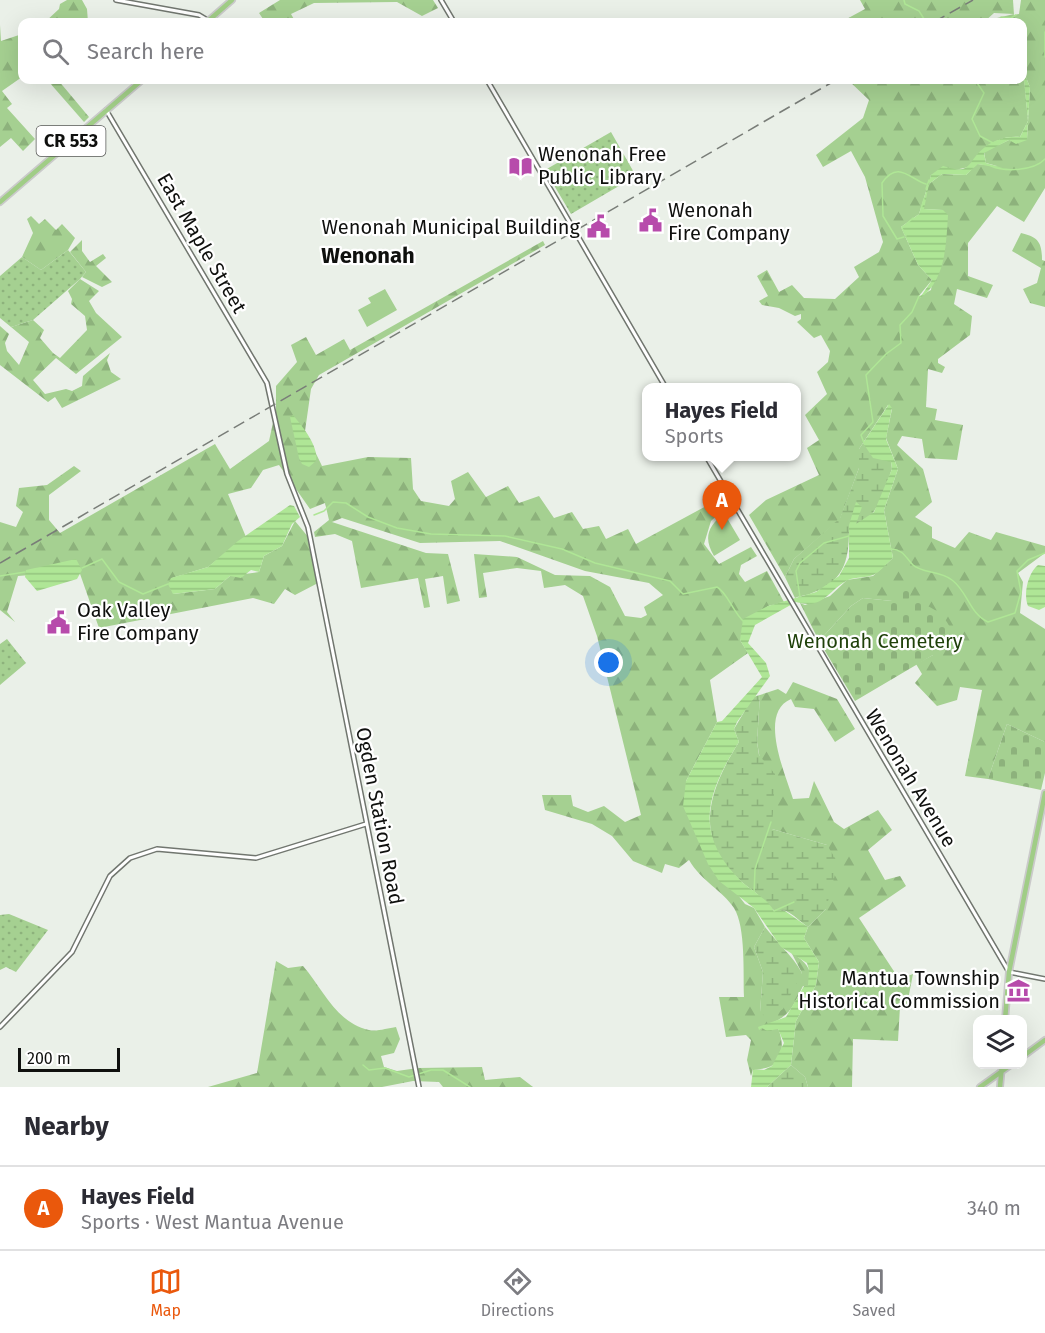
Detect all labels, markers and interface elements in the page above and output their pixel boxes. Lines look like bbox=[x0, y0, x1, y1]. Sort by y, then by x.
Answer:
search box bbox=[18, 18, 1027, 84]
icon: search bbox=[39, 35, 72, 68]
text: Search here bbox=[87, 38, 205, 65]
road number: CR 553 bbox=[36, 126, 106, 156]
place label: Wenonah Free Public Library bbox=[538, 142, 666, 189]
library icon: Wenonah Free Public Library bbox=[507, 153, 533, 179]
street label: East Maple Street bbox=[152, 169, 252, 318]
place label: Wenonah Fire Company bbox=[668, 198, 790, 245]
public building icon: Wenonah Fire Company bbox=[637, 208, 663, 234]
public building icon: Wenonah Municipal Building bbox=[585, 214, 611, 240]
place label: Wenonah Municipal Building bbox=[322, 215, 581, 239]
district label: Wenonah bbox=[321, 242, 415, 269]
popup bbox=[642, 383, 801, 461]
text: Hayes Field bbox=[665, 397, 778, 424]
text: Sports bbox=[665, 424, 723, 448]
pin: A bbox=[702, 480, 742, 530]
place label: Oak Valley Fire Company bbox=[77, 598, 199, 645]
public building icon: Oak Valley Fire Company bbox=[46, 609, 72, 635]
park label: Wenonah Cemetery bbox=[787, 629, 963, 653]
your location bbox=[594, 648, 623, 677]
street label: Wenonah Avenue bbox=[860, 705, 962, 851]
street label: Ogden Station Road bbox=[351, 725, 409, 907]
place label: Mantua Township Historical Commission bbox=[798, 966, 1000, 1013]
museum icon: Mantua Township Historical Commission bbox=[1005, 977, 1031, 1003]
map controls bbox=[973, 1015, 1027, 1069]
button: layers bbox=[973, 1015, 1027, 1069]
scale bar bbox=[18, 1045, 120, 1072]
text: 200 m bbox=[27, 1049, 71, 1068]
text: Nearby bbox=[24, 1111, 109, 1142]
text: Hayes Field bbox=[81, 1183, 195, 1210]
text: A bbox=[38, 1196, 49, 1220]
text: 340 m bbox=[967, 1196, 1021, 1220]
text: Sports · West Mantua Avenue bbox=[81, 1210, 344, 1234]
tab: Map bbox=[149, 1265, 182, 1320]
tab: Directions bbox=[481, 1265, 554, 1320]
tab: Saved bbox=[852, 1265, 896, 1320]

